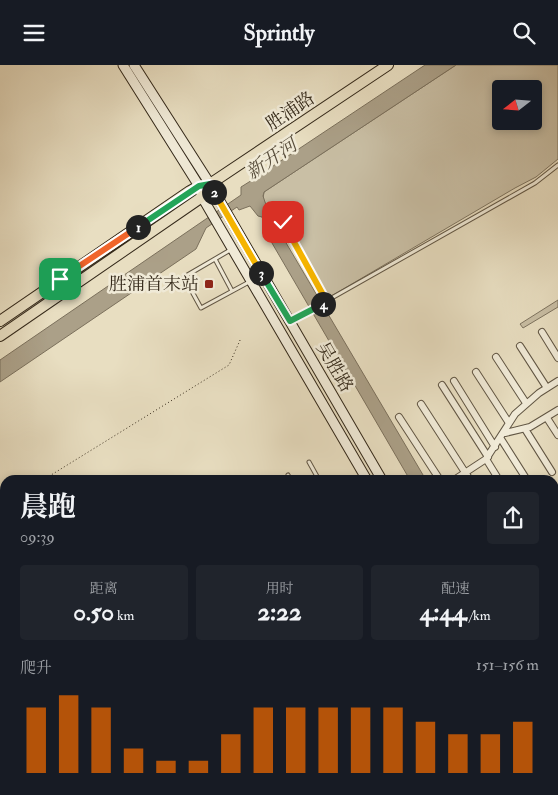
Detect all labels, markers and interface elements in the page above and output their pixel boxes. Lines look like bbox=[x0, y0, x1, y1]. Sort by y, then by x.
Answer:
icon: menu bbox=[20, 19, 48, 47]
text: Sprintly bbox=[244, 19, 314, 47]
icon: search bbox=[510, 19, 538, 47]
north arrow bbox=[492, 80, 542, 130]
map controls bbox=[492, 80, 542, 130]
street label: 胜浦路 bbox=[261, 87, 319, 136]
water label: 新开河 bbox=[241, 131, 304, 185]
pin: 2 bbox=[202, 179, 226, 205]
text: 2 bbox=[211, 184, 218, 201]
pin bbox=[262, 201, 304, 243]
icon: check bbox=[269, 208, 297, 236]
pin: 1 bbox=[126, 215, 150, 239]
text: 1 bbox=[136, 219, 141, 236]
pin bbox=[39, 258, 81, 300]
pin: 3 bbox=[248, 261, 274, 285]
icon: arrive bbox=[46, 265, 74, 293]
text: 3 bbox=[259, 265, 264, 282]
place label: 胜浦首末站 bbox=[109, 273, 199, 296]
marker: 胜浦首末站 bbox=[203, 278, 215, 290]
pin: 4 bbox=[310, 291, 336, 317]
text: 4 bbox=[320, 296, 327, 313]
street label: 吴胜路 bbox=[311, 338, 358, 396]
text: 晨跑 bbox=[20, 490, 76, 525]
button: share bbox=[487, 492, 539, 544]
text: 09:39 bbox=[20, 527, 55, 547]
text: 距离 bbox=[90, 580, 118, 597]
text: 用时 bbox=[265, 580, 293, 597]
text: 配速 bbox=[441, 580, 469, 597]
text: 0.50 bbox=[73, 597, 114, 628]
text: 2:22 bbox=[257, 597, 302, 628]
text: 4:44 bbox=[420, 597, 466, 628]
text: km bbox=[114, 607, 134, 624]
text: /km bbox=[466, 607, 491, 624]
text: 151–156 m bbox=[476, 655, 539, 675]
text: 爬升 bbox=[20, 658, 52, 678]

